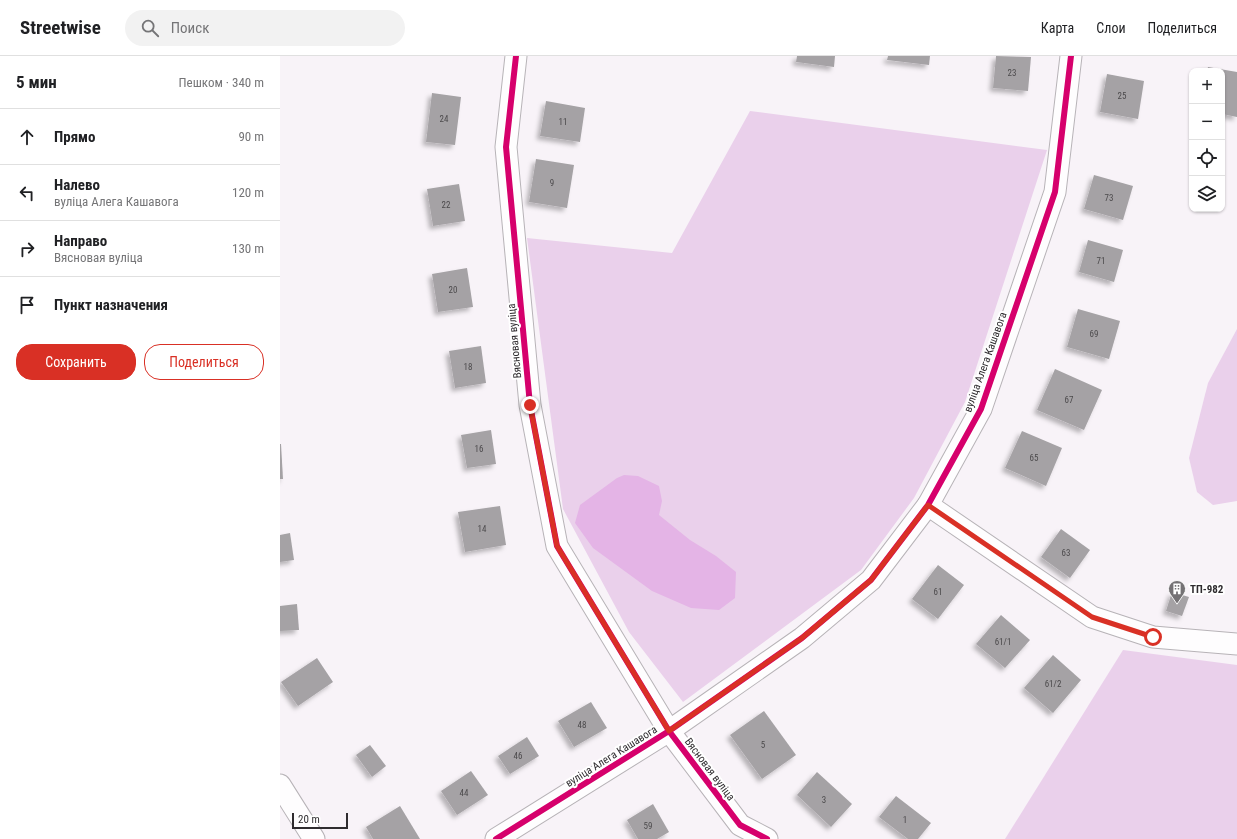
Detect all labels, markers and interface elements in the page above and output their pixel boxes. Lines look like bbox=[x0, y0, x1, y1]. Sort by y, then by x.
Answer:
search box bbox=[125, 10, 405, 46]
text: Streetwise bbox=[20, 16, 101, 39]
icon: search bbox=[139, 17, 161, 39]
text: Поиск bbox=[171, 19, 209, 37]
text: Карта bbox=[1041, 20, 1074, 36]
text: Слои bbox=[1096, 20, 1126, 36]
text: Поделиться bbox=[1148, 20, 1217, 36]
house number: 23 bbox=[1008, 68, 1016, 78]
map controls bbox=[1189, 68, 1225, 212]
button: + bbox=[1189, 68, 1225, 104]
text: 5 мин bbox=[16, 72, 57, 92]
text: Пешком · 340 m bbox=[178, 75, 264, 90]
house number: 25 bbox=[1118, 91, 1127, 101]
button: − bbox=[1189, 104, 1225, 140]
house number: 24 bbox=[440, 114, 449, 124]
house number: 11 bbox=[559, 117, 567, 127]
icon: ahead bbox=[16, 126, 38, 148]
text: Прямо bbox=[54, 128, 95, 146]
text: 90 m bbox=[238, 129, 264, 144]
button: locate bbox=[1189, 140, 1225, 176]
text: Налево bbox=[54, 176, 100, 194]
button: layers bbox=[1189, 176, 1225, 212]
house number: 9 bbox=[550, 178, 554, 188]
icon: left bbox=[16, 182, 38, 204]
text: 120 m bbox=[232, 185, 264, 200]
house number: 73 bbox=[1105, 193, 1113, 203]
text: вуліца Алега Кашавога bbox=[54, 194, 179, 209]
house number: 22 bbox=[442, 200, 451, 210]
text: Направо bbox=[54, 232, 107, 250]
icon: right bbox=[16, 238, 38, 260]
text: 130 m bbox=[232, 241, 264, 256]
text: Вясновая вуліца bbox=[54, 250, 143, 265]
house number: 71 bbox=[1097, 256, 1105, 266]
house number: 20 bbox=[449, 285, 457, 295]
icon: arrive bbox=[16, 294, 38, 316]
text: Пункт назначения bbox=[54, 296, 168, 314]
street label: Вясновая вуліца bbox=[505, 303, 524, 379]
street label: вуліца Алега Кашавога bbox=[961, 310, 1010, 414]
house number: 69 bbox=[1090, 329, 1098, 339]
button: Сохранить bbox=[16, 344, 136, 380]
button: Поделиться bbox=[144, 344, 264, 380]
house number: 18 bbox=[464, 362, 472, 372]
house number: 67 bbox=[1065, 395, 1074, 405]
route end bbox=[521, 396, 539, 414]
house number: 16 bbox=[475, 444, 483, 454]
house number: 65 bbox=[1030, 453, 1039, 463]
house number: 14 bbox=[478, 524, 487, 534]
house number: 63 bbox=[1062, 548, 1070, 558]
building icon: ТП-982 bbox=[1167, 579, 1187, 604]
place label: ТП-982 bbox=[1190, 583, 1224, 596]
house number: 61 bbox=[934, 587, 942, 597]
route start bbox=[1144, 628, 1162, 646]
house number: 61/1 bbox=[995, 637, 1011, 647]
house number: 61/2 bbox=[1045, 679, 1062, 689]
house number: 48 bbox=[578, 720, 586, 730]
street label: вуліца Алега Кашавога bbox=[563, 723, 659, 790]
street label: Вясновая вуліца bbox=[682, 735, 737, 803]
house number: 5 bbox=[761, 740, 766, 750]
house number: 46 bbox=[514, 751, 522, 761]
house number: 44 bbox=[460, 788, 469, 798]
house number: 3 bbox=[822, 795, 826, 805]
scale bar bbox=[292, 811, 348, 830]
text: 20 m bbox=[298, 813, 320, 826]
house number: 1 bbox=[903, 815, 907, 825]
house number: 59 bbox=[644, 821, 652, 831]

